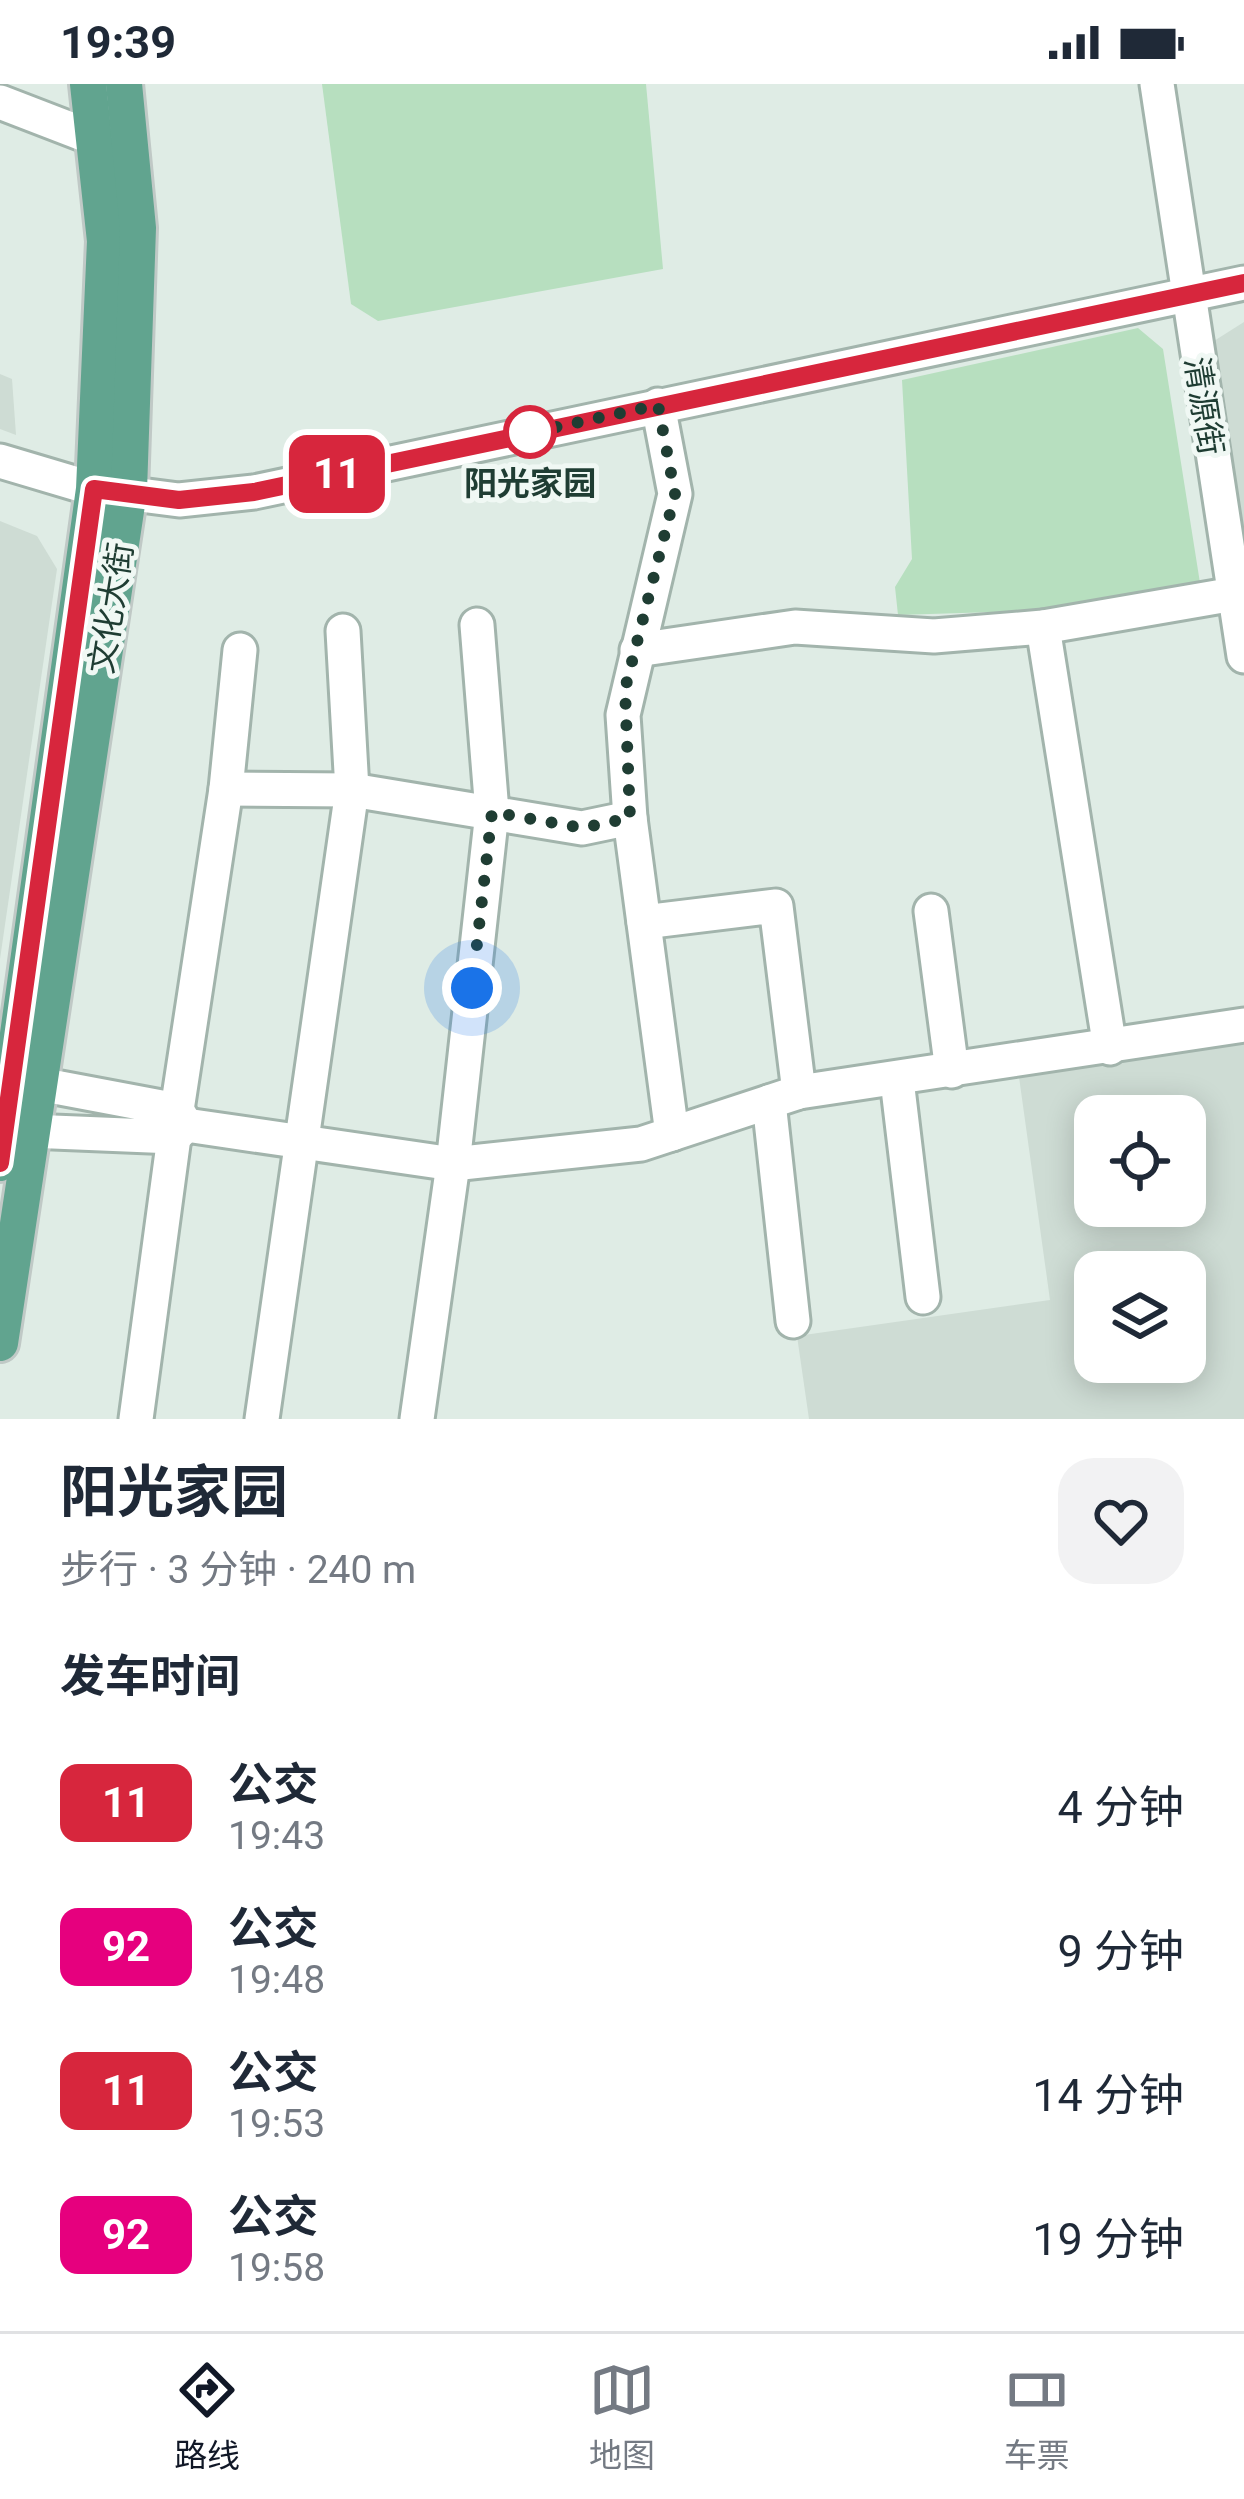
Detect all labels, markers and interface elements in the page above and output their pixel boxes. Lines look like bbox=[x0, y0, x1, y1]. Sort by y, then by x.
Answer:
text: 19:39 bbox=[60, 16, 176, 69]
street label: 清源街 bbox=[1177, 354, 1231, 458]
marker: 阳光家园 bbox=[505, 407, 555, 457]
line badge: 11 bbox=[283, 435, 391, 513]
text: 11 bbox=[313, 449, 361, 498]
place label: 阳光家园 bbox=[464, 464, 596, 503]
street label: 文化大街 bbox=[81, 540, 141, 676]
your location bbox=[442, 958, 502, 1018]
map controls bbox=[1074, 1095, 1206, 1383]
button: locate bbox=[1074, 1095, 1206, 1227]
button: layers bbox=[1074, 1251, 1206, 1383]
button: heart bbox=[1058, 1458, 1184, 1584]
text: 阳光家园 bbox=[60, 1459, 288, 1526]
text: 步行 · 3 分钟 · 240 m bbox=[60, 1547, 416, 1593]
text: 发车时间 bbox=[60, 1650, 240, 1703]
text: 公交 bbox=[228, 1758, 318, 1811]
text: 11 bbox=[102, 1778, 150, 1827]
text: 4 分钟 bbox=[1058, 1781, 1184, 1834]
text: 19:43 bbox=[228, 1813, 325, 1859]
text: 公交 bbox=[228, 1902, 318, 1955]
text: 92 bbox=[102, 1922, 150, 1971]
text: 9 分钟 bbox=[1058, 1925, 1184, 1978]
text: 19:48 bbox=[228, 1957, 325, 2003]
text: 公交 bbox=[228, 2046, 318, 2099]
text: 11 bbox=[102, 2066, 150, 2115]
text: 14 分钟 bbox=[1032, 2069, 1184, 2122]
text: 19:53 bbox=[228, 2101, 325, 2147]
text: 公交 bbox=[228, 2190, 318, 2243]
text: 92 bbox=[102, 2210, 150, 2259]
text: 19 分钟 bbox=[1032, 2213, 1184, 2266]
text: 19:58 bbox=[228, 2245, 325, 2291]
tab: 路线 bbox=[174, 2357, 240, 2477]
tab: 地图 bbox=[589, 2357, 655, 2477]
tab: 车票 bbox=[1004, 2357, 1070, 2477]

